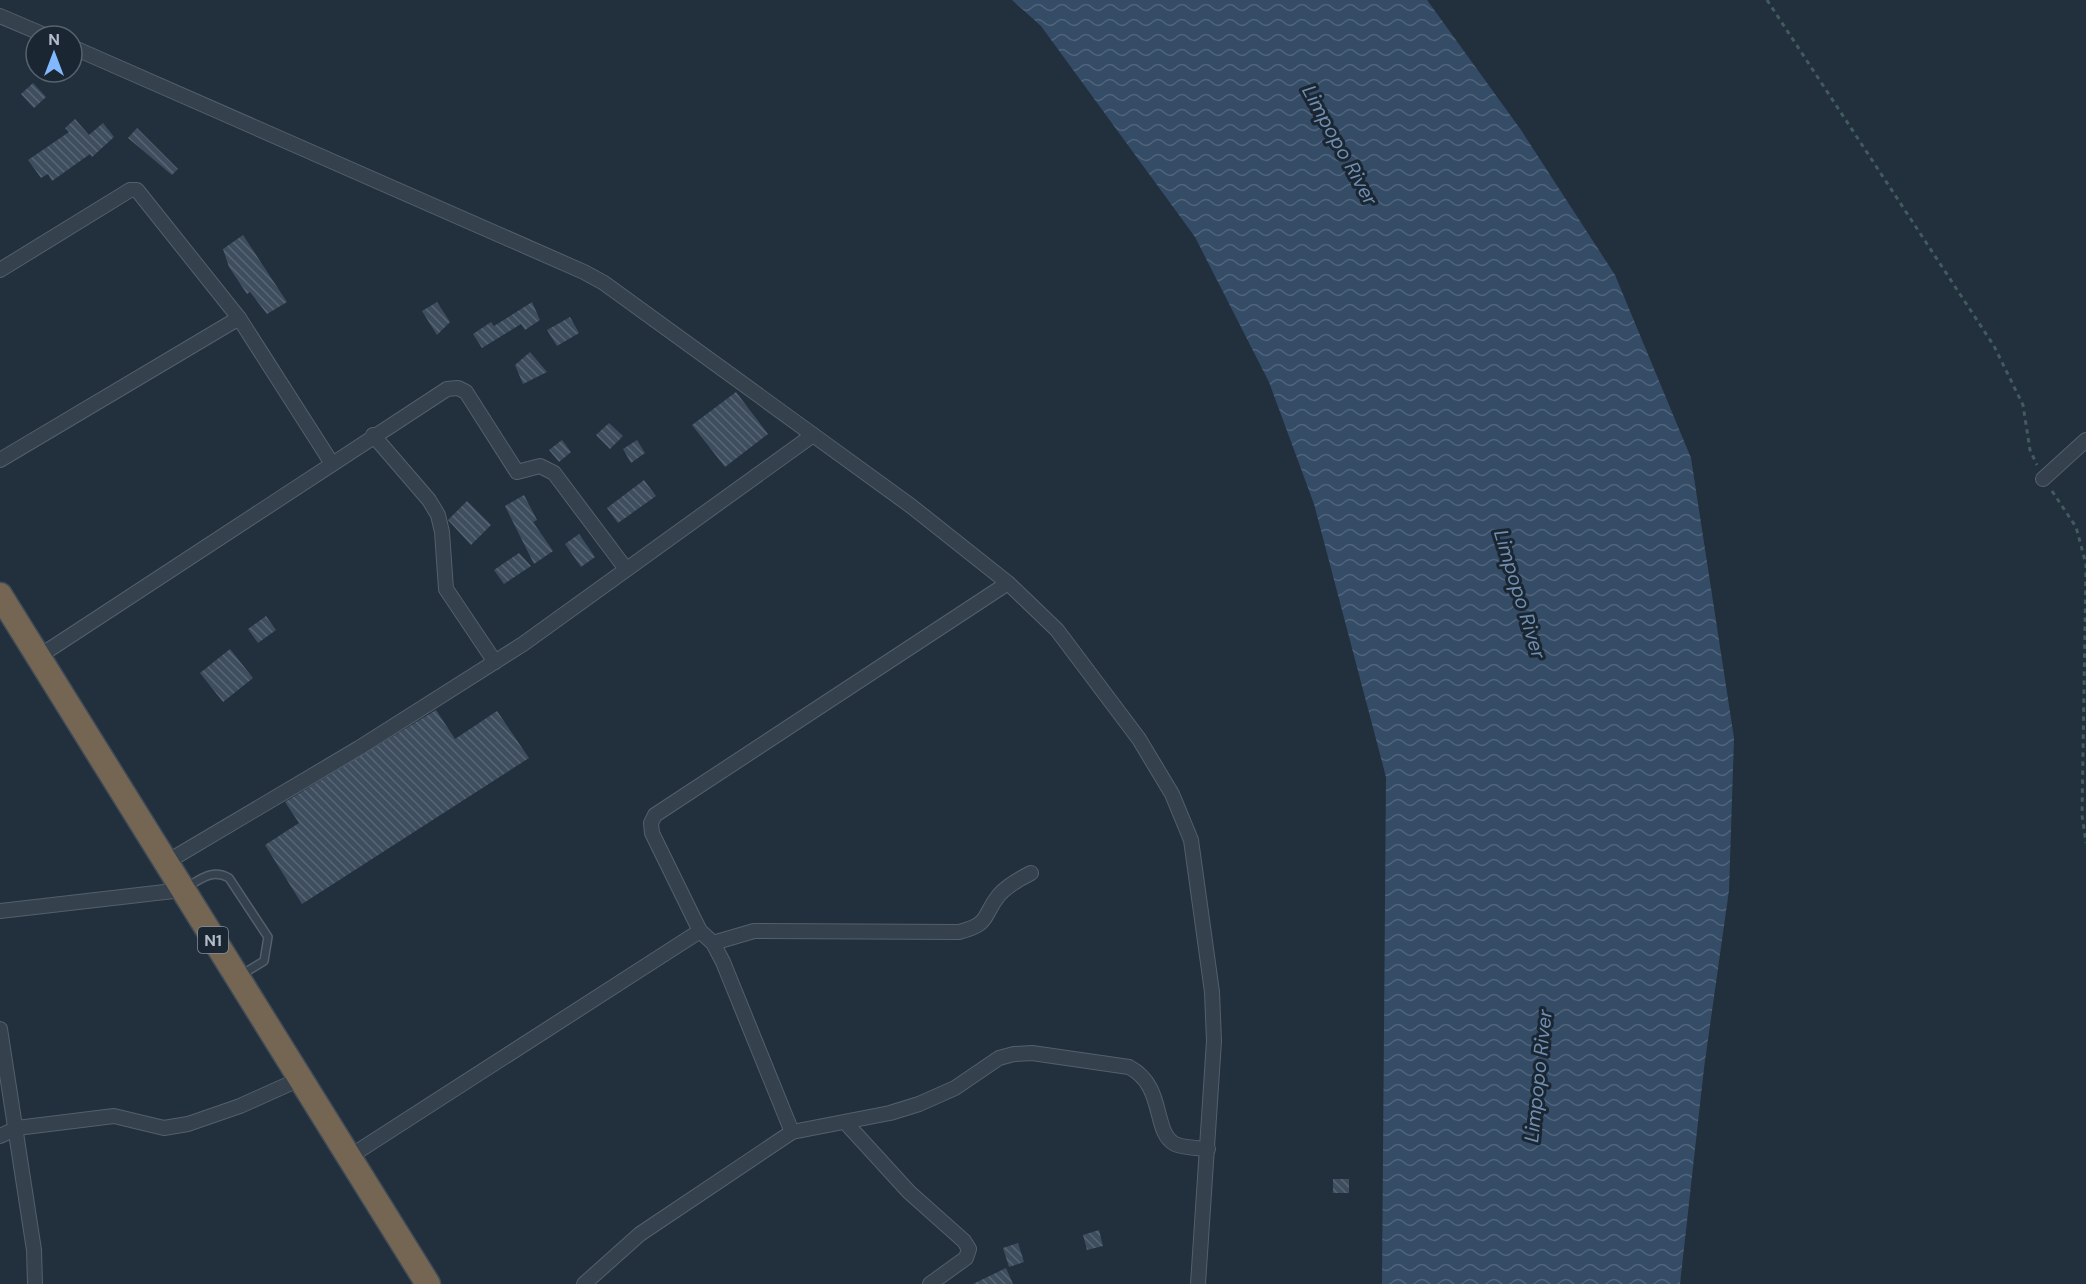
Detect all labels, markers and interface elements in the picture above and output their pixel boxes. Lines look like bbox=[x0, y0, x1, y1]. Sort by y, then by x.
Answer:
north arrow bbox=[24, 24, 84, 84]
text: N bbox=[48, 29, 60, 50]
water label: Limpopo River bbox=[1296, 80, 1384, 210]
water label: Limpopo River bbox=[1488, 526, 1552, 662]
road number: N1 bbox=[198, 927, 228, 953]
water label: Limpopo River bbox=[1518, 1008, 1558, 1144]

